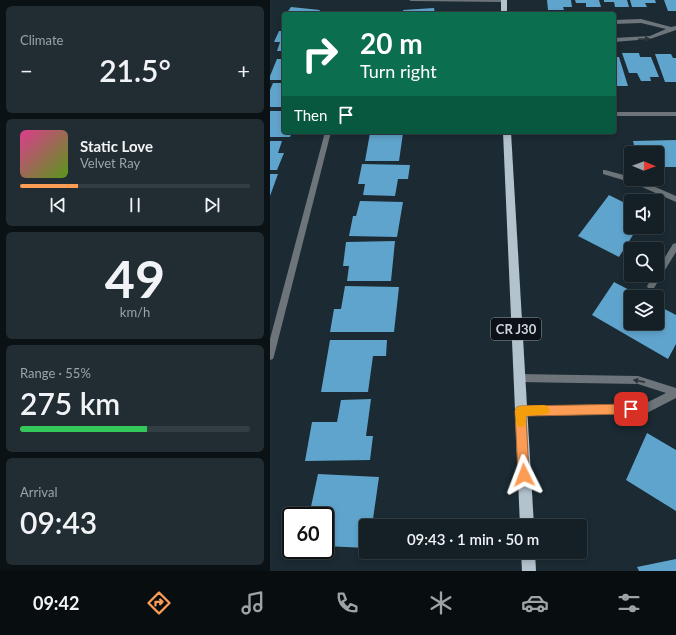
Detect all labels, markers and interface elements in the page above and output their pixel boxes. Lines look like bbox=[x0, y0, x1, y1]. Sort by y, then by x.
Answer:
text: 20 m bbox=[360, 26, 423, 60]
icon: right bbox=[294, 28, 346, 80]
text: Climate bbox=[20, 32, 63, 48]
one-way arrow bbox=[638, 36, 651, 42]
text: 21.5° bbox=[99, 52, 171, 88]
text: − bbox=[20, 57, 33, 84]
text: + bbox=[237, 57, 250, 84]
text: Turn right bbox=[360, 60, 437, 82]
icon: arrive bbox=[335, 104, 357, 126]
text: Then bbox=[294, 106, 327, 124]
text: Static Love bbox=[80, 137, 153, 155]
north arrow bbox=[624, 146, 664, 186]
map controls bbox=[624, 146, 664, 330]
text: Velvet Ray bbox=[80, 155, 140, 171]
icon: previous bbox=[47, 194, 69, 216]
icon: pause bbox=[124, 194, 146, 216]
icon: next bbox=[201, 194, 223, 216]
button: sound bbox=[624, 194, 664, 234]
button: search bbox=[624, 242, 664, 282]
text: 49 bbox=[105, 247, 165, 309]
button: layers bbox=[624, 290, 664, 330]
text: km/h bbox=[120, 304, 150, 320]
road number: CR J30 bbox=[491, 318, 541, 340]
text: Range · 55% bbox=[20, 365, 91, 381]
one-way arrow bbox=[633, 378, 645, 384]
text: 275 km bbox=[20, 385, 120, 421]
pin bbox=[614, 392, 648, 426]
icon: arrive bbox=[620, 398, 642, 420]
position arrow bbox=[503, 454, 545, 496]
text: Arrival bbox=[20, 484, 57, 500]
text: 09:43 bbox=[20, 504, 97, 540]
speed limit sign: 60 bbox=[282, 507, 334, 559]
text: 09:43 · 1 min · 50 m bbox=[407, 530, 539, 548]
icon: directions bbox=[145, 589, 173, 617]
icon: music bbox=[239, 589, 267, 617]
icon: phone bbox=[333, 589, 361, 617]
icon: climate bbox=[427, 589, 455, 617]
icon: car bbox=[521, 589, 549, 617]
icon: filters bbox=[615, 589, 643, 617]
text: 09:42 bbox=[33, 592, 79, 614]

